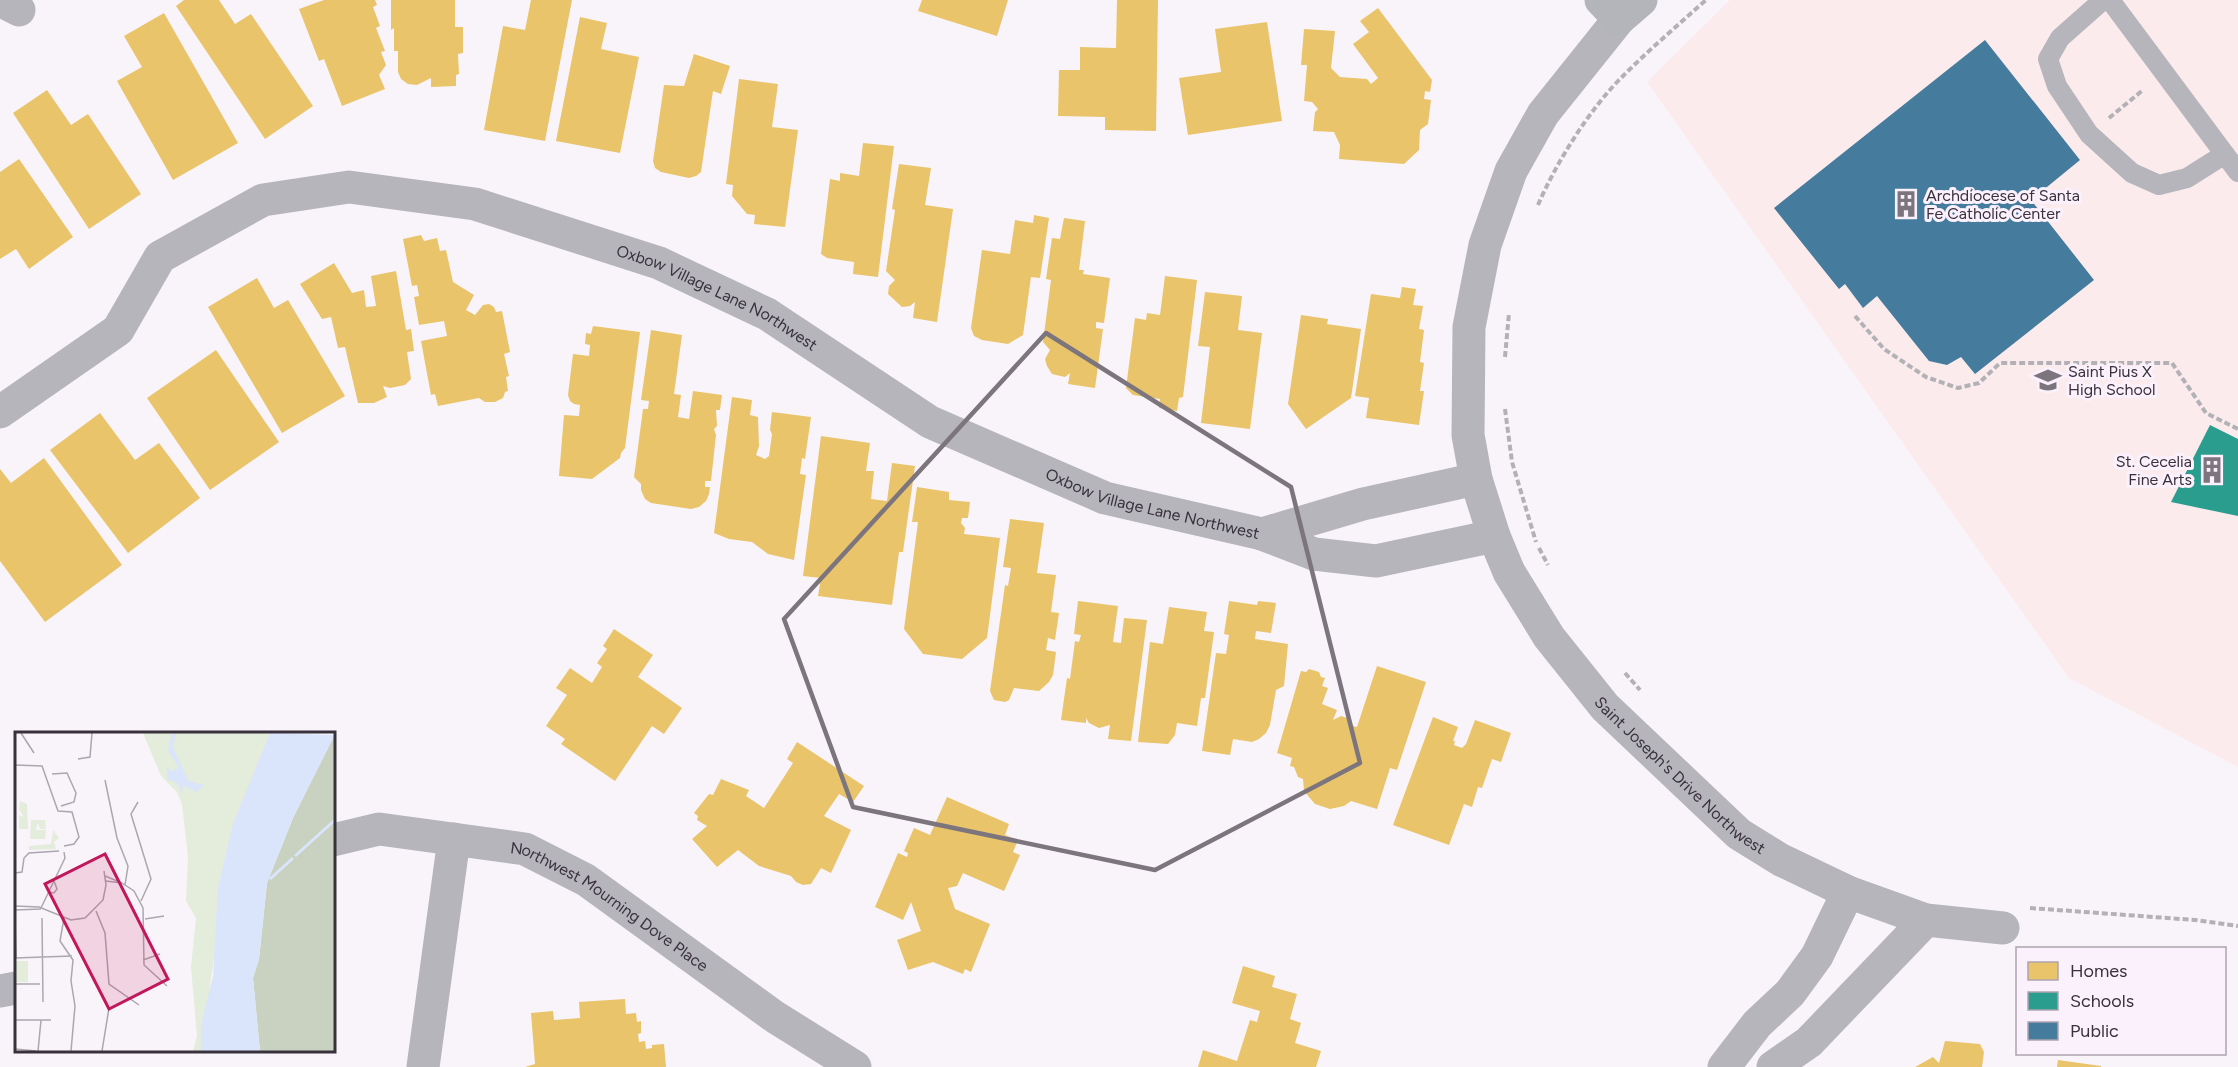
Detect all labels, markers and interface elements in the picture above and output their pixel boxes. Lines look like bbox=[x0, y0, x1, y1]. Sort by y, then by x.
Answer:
place label: Archdiocese of Santa Fe Catholic Center bbox=[1926, 186, 2080, 223]
building icon: Archdiocese of Santa Fe Catholic Center bbox=[1891, 189, 1921, 219]
street label: Oxbow Village Lane Northwest bbox=[614, 241, 821, 355]
place label: Saint Pius X High School bbox=[2068, 362, 2156, 399]
school or university icon: Saint Pius X High School bbox=[2033, 365, 2063, 395]
place label: St. Cecelia Fine Arts bbox=[2116, 452, 2192, 489]
building icon: St. Cecelia Fine Arts bbox=[2197, 455, 2227, 485]
street label: Oxbow Village Lane Northwest bbox=[1043, 464, 1261, 543]
street label: Saint Joseph's Drive Northwest bbox=[1590, 693, 1769, 858]
inset map bbox=[15, 732, 334, 1052]
street label: Northwest Mourning Dove Place bbox=[509, 838, 712, 976]
legend bbox=[2016, 947, 2226, 1055]
text: Homes bbox=[2070, 960, 2128, 982]
text: Schools bbox=[2070, 990, 2134, 1012]
text: Public bbox=[2070, 1020, 2119, 1042]

